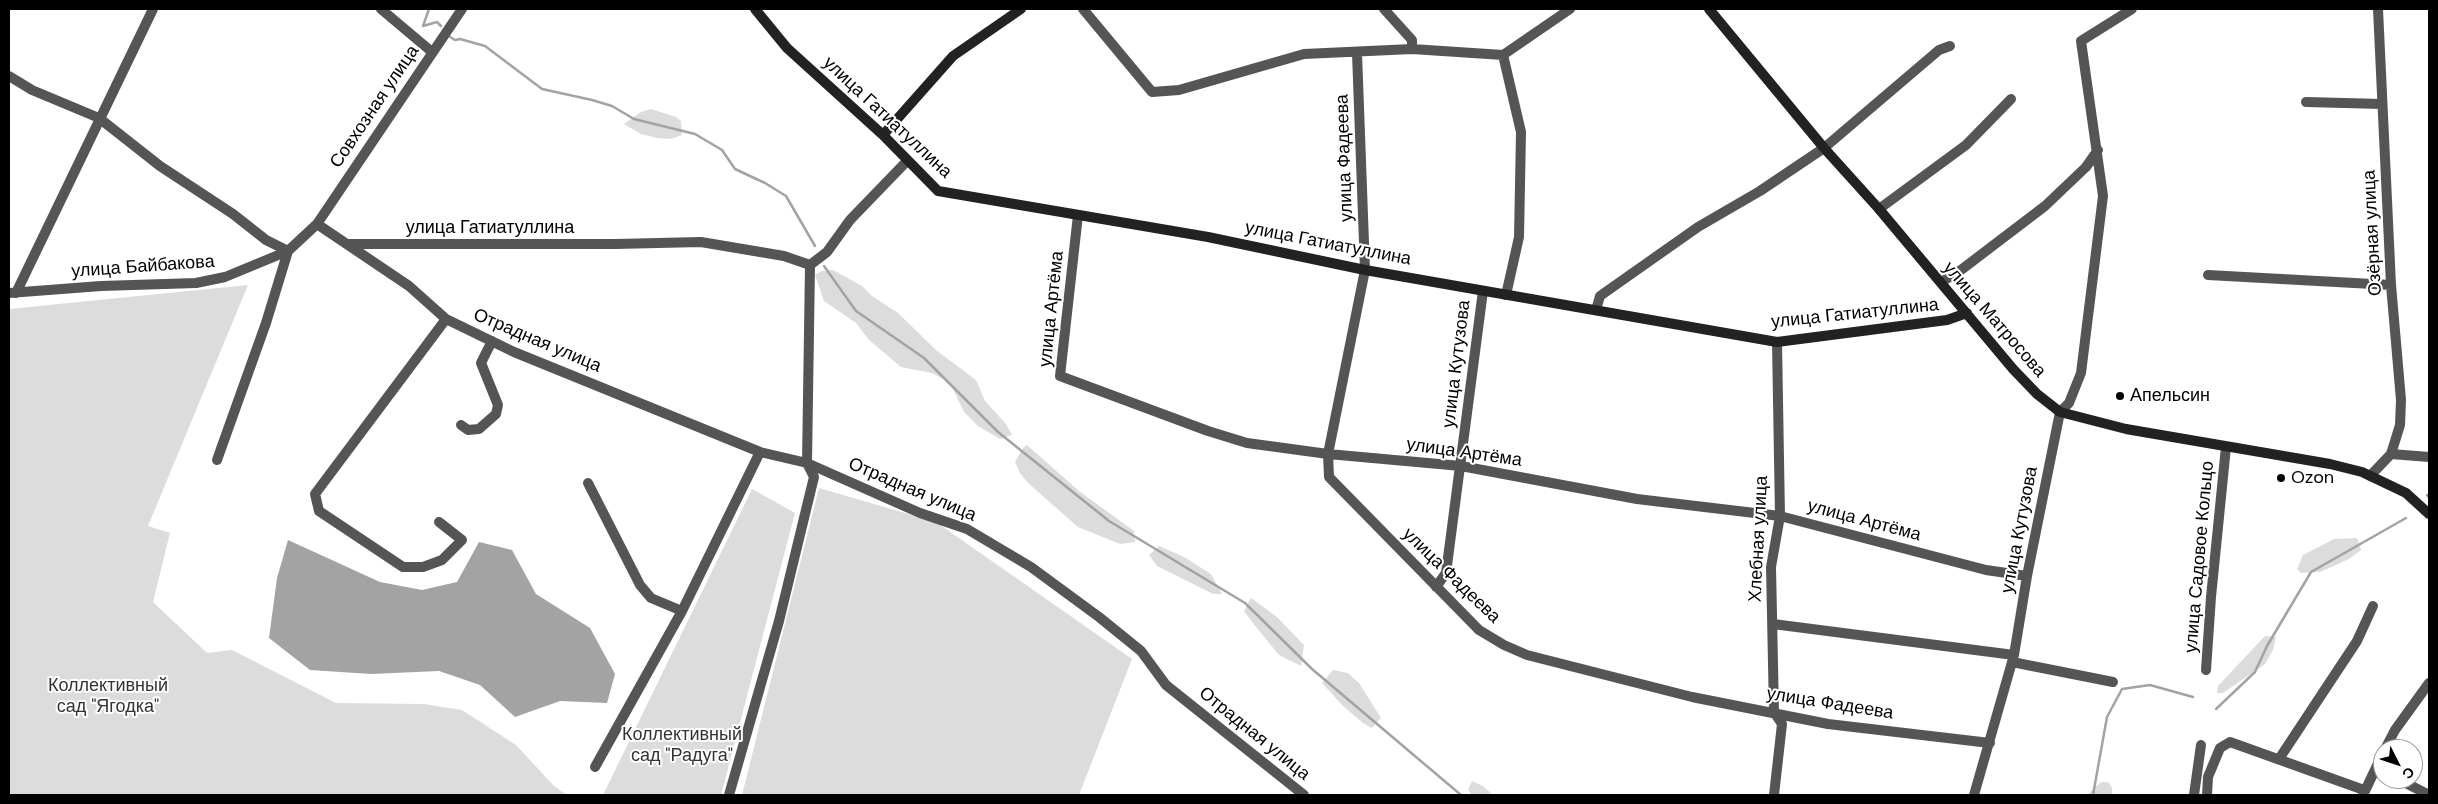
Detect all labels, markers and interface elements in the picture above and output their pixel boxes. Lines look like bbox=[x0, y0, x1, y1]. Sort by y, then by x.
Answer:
street label: Совхозная улица bbox=[326, 42, 424, 172]
street label: улица Гатиатуллина bbox=[818, 53, 956, 183]
street label: улица Фадеева bbox=[1332, 94, 1358, 222]
street label: Озёрная улица bbox=[2359, 169, 2387, 297]
street label: улица Гатиатуллина bbox=[406, 217, 574, 239]
street label: улица Гатиатуллина bbox=[1243, 217, 1413, 271]
street label: улица Артёма bbox=[1035, 250, 1069, 368]
street label: улица Байбакова bbox=[71, 251, 215, 283]
street label: улица Матросова bbox=[1938, 258, 2050, 382]
street label: улица Гатиатуллина bbox=[1770, 294, 1940, 334]
street label: улица Кутузова bbox=[1438, 299, 1476, 429]
street label: Отрадная улица bbox=[470, 304, 604, 378]
place label: Апельсин bbox=[2130, 385, 2210, 407]
marker: Апельсин bbox=[2114, 390, 2126, 402]
street label: улица Артёма bbox=[1405, 434, 1523, 472]
street label: Отрадная улица bbox=[845, 453, 979, 527]
street label: улица Садовое Кольцо bbox=[2181, 460, 2219, 654]
street label: улица Кутузова bbox=[1997, 465, 2043, 595]
place label: Ozon bbox=[2291, 467, 2334, 489]
marker: Ozon bbox=[2275, 472, 2287, 484]
street label: Хлебная улица bbox=[1745, 475, 1773, 603]
street label: улица Артёма bbox=[1805, 495, 1923, 547]
street label: улица Фадеева bbox=[1398, 524, 1504, 628]
park label: Коллективный сад "Ягодка" bbox=[48, 675, 168, 718]
street label: Отрадная улица bbox=[1194, 683, 1314, 785]
street label: улица Фадеева bbox=[1765, 683, 1895, 725]
park label: Коллективный сад "Радуга" bbox=[622, 724, 742, 766]
north arrow bbox=[2373, 739, 2423, 789]
text: С bbox=[2398, 763, 2419, 783]

